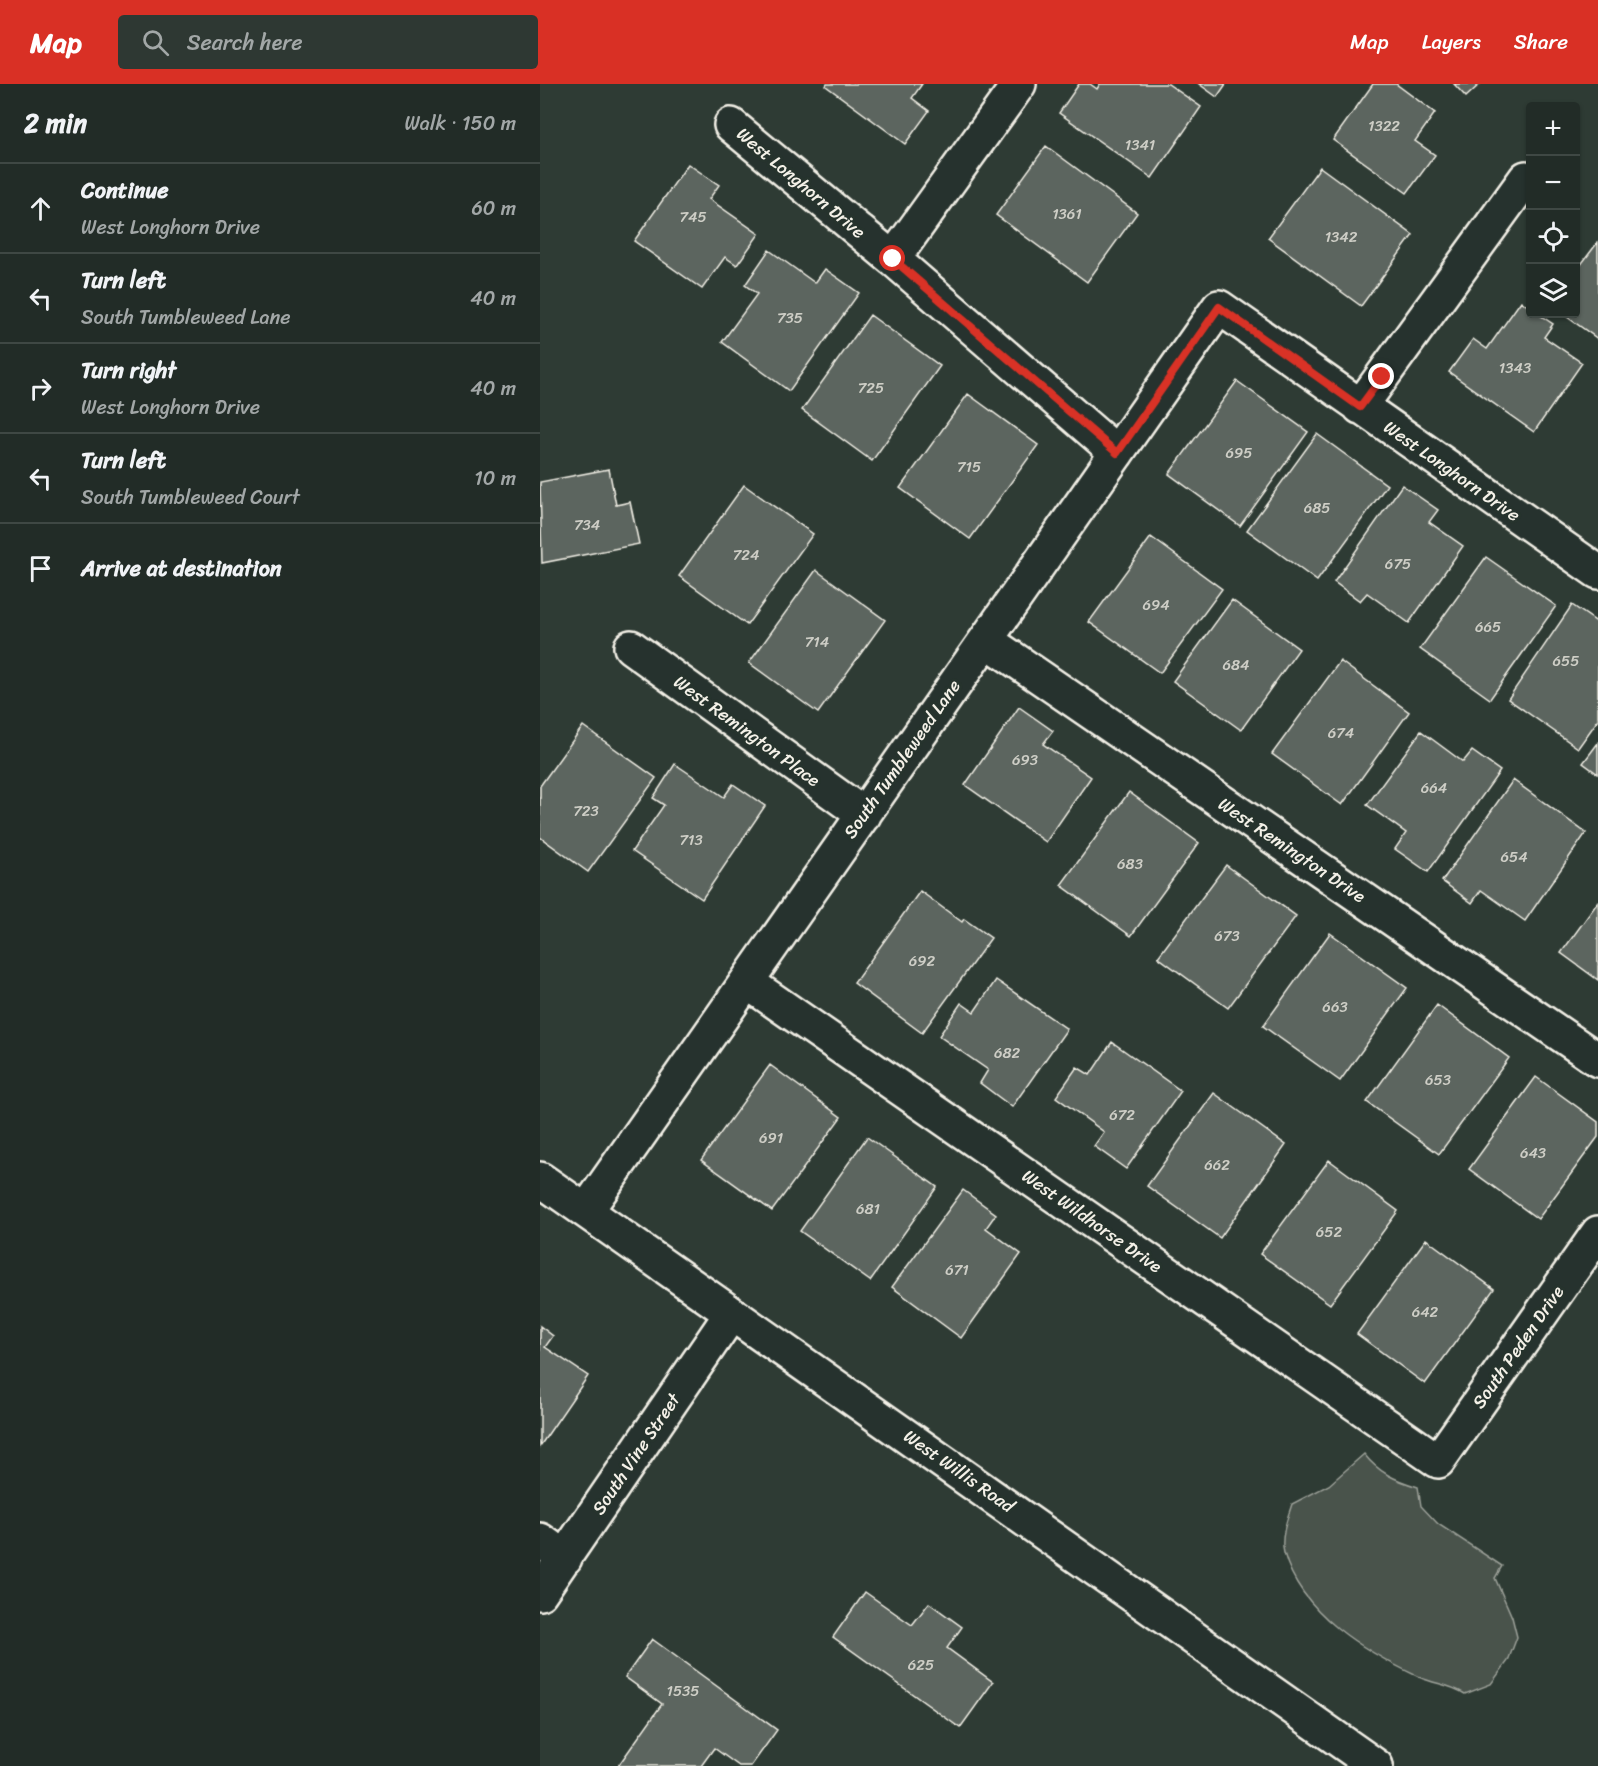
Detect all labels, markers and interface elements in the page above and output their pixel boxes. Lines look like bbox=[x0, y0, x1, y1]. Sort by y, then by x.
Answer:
search box bbox=[118, 15, 538, 69]
text: Map bbox=[30, 18, 82, 67]
text: Search here bbox=[187, 23, 303, 62]
text: Map bbox=[1350, 23, 1389, 61]
text: Layers bbox=[1422, 23, 1481, 61]
text: Share bbox=[1514, 23, 1568, 61]
icon: search bbox=[139, 26, 172, 59]
text: 2 min bbox=[24, 100, 87, 146]
map controls bbox=[1526, 102, 1580, 318]
button: + bbox=[1526, 102, 1580, 156]
text: Walk · 150 m bbox=[404, 106, 516, 141]
house number: 1322 bbox=[1368, 113, 1400, 139]
street label: West Longhorn Drive bbox=[729, 119, 873, 247]
house number: 1341 bbox=[1125, 132, 1155, 158]
button: − bbox=[1526, 156, 1580, 210]
text: Continue bbox=[81, 171, 169, 210]
text: 60 m bbox=[471, 191, 516, 226]
icon: ahead bbox=[24, 192, 57, 225]
house number: 1361 bbox=[1052, 201, 1082, 227]
house number: 745 bbox=[679, 204, 707, 230]
text: West Longhorn Drive bbox=[81, 210, 260, 245]
button: locate bbox=[1526, 210, 1580, 264]
house number: 1342 bbox=[1325, 224, 1358, 250]
route start bbox=[879, 245, 905, 271]
text: Turn left bbox=[81, 261, 166, 300]
button: layers bbox=[1526, 264, 1580, 318]
text: 40 m bbox=[470, 281, 516, 316]
icon: left bbox=[24, 282, 57, 315]
text: South Tumbleweed Lane bbox=[81, 300, 291, 335]
house number: 735 bbox=[777, 305, 803, 331]
text: Turn right bbox=[81, 351, 176, 390]
house number: 1343 bbox=[1499, 355, 1531, 381]
route end bbox=[1368, 363, 1394, 389]
text: 40 m bbox=[470, 371, 516, 406]
icon: right bbox=[24, 372, 57, 405]
house number: 725 bbox=[858, 375, 884, 401]
text: West Longhorn Drive bbox=[81, 390, 260, 425]
street label: West Longhorn Drive bbox=[1377, 412, 1527, 530]
house number: 695 bbox=[1226, 440, 1252, 466]
text: Turn left bbox=[81, 441, 166, 480]
house number: 715 bbox=[957, 454, 981, 480]
text: 10 m bbox=[474, 461, 516, 496]
icon: left bbox=[24, 462, 57, 495]
text: South Tumbleweed Court bbox=[81, 480, 300, 515]
house number: 685 bbox=[1304, 495, 1330, 521]
house number: 734 bbox=[574, 512, 600, 538]
house number: 724 bbox=[733, 542, 759, 568]
text: Arrive at destination bbox=[81, 549, 282, 588]
house number: 675 bbox=[1385, 551, 1411, 577]
icon: arrive bbox=[24, 552, 57, 585]
house number: 694 bbox=[1142, 592, 1170, 618]
house number: 665 bbox=[1475, 614, 1501, 640]
house number: 714 bbox=[805, 629, 829, 655]
house number: 655 bbox=[1553, 648, 1579, 674]
house number: 684 bbox=[1223, 652, 1249, 678]
street label: West Remington Place bbox=[667, 667, 828, 796]
street label: South Tumbleweed Lane bbox=[835, 673, 969, 845]
house number: 674 bbox=[1328, 720, 1354, 746]
house number: 693 bbox=[1012, 747, 1038, 773]
house number: 664 bbox=[1421, 775, 1447, 801]
street label: West Remington Drive bbox=[1211, 788, 1373, 912]
house number: 723 bbox=[573, 798, 599, 824]
house number: 713 bbox=[679, 827, 703, 853]
house number: 654 bbox=[1500, 844, 1528, 870]
house number: 683 bbox=[1117, 851, 1143, 877]
house number: 673 bbox=[1214, 923, 1240, 949]
house number: 692 bbox=[909, 948, 936, 974]
house number: 663 bbox=[1322, 994, 1348, 1020]
house number: 682 bbox=[994, 1040, 1020, 1066]
house number: 653 bbox=[1425, 1067, 1451, 1093]
house number: 672 bbox=[1109, 1102, 1135, 1128]
house number: 691 bbox=[759, 1125, 783, 1151]
house number: 643 bbox=[1520, 1140, 1546, 1166]
house number: 662 bbox=[1204, 1152, 1230, 1178]
street label: West Wildhorse Drive bbox=[1015, 1160, 1169, 1282]
house number: 681 bbox=[856, 1196, 880, 1222]
house number: 652 bbox=[1316, 1219, 1343, 1245]
house number: 671 bbox=[945, 1257, 969, 1283]
street label: South Peden Drive bbox=[1463, 1278, 1573, 1415]
house number: 642 bbox=[1412, 1299, 1439, 1325]
street label: South Vine Street bbox=[583, 1386, 689, 1522]
street label: West Willis Road bbox=[897, 1421, 1023, 1522]
house number: 625 bbox=[908, 1652, 934, 1678]
house number: 1535 bbox=[666, 1678, 700, 1704]

